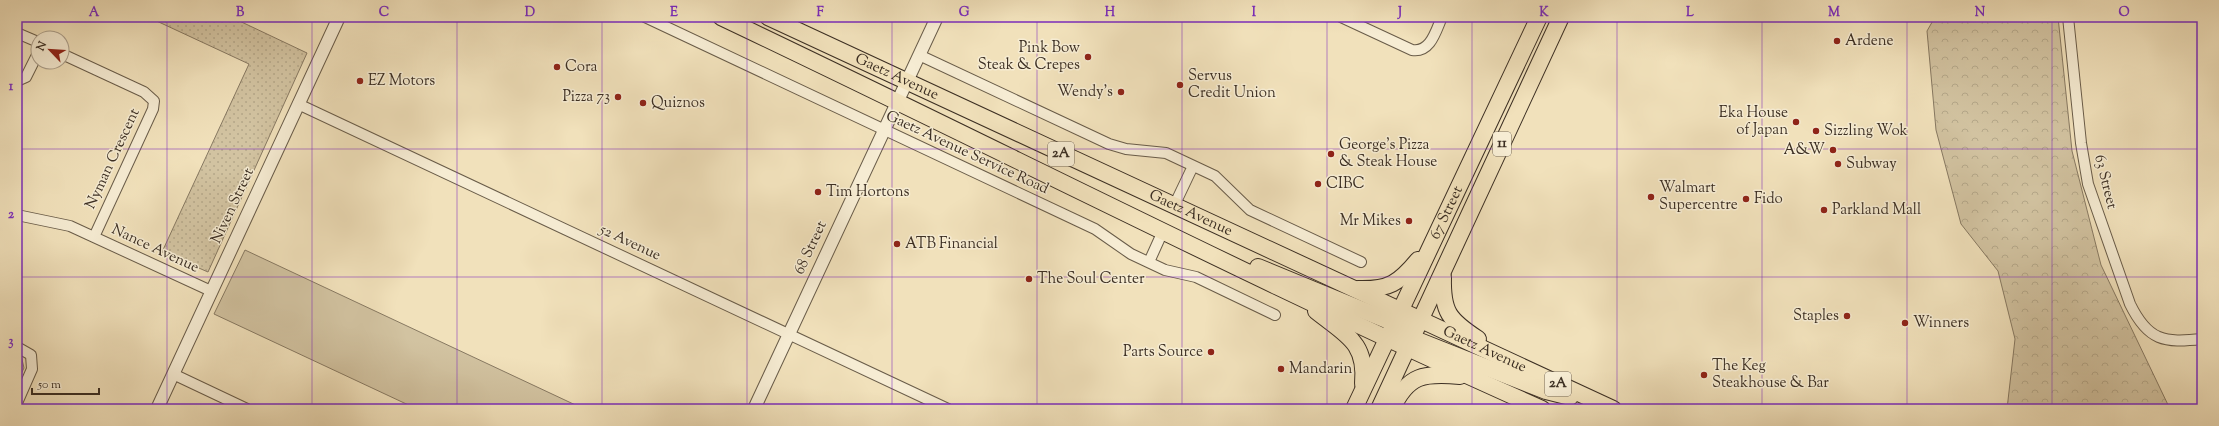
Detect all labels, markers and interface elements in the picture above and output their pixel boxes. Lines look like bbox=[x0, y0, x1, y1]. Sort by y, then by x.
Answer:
text: A bbox=[89, 4, 100, 22]
text: B bbox=[236, 4, 245, 22]
text: C bbox=[379, 4, 389, 22]
text: D bbox=[525, 4, 535, 22]
text: E bbox=[670, 4, 678, 22]
text: F bbox=[816, 4, 824, 22]
text: G bbox=[959, 4, 970, 22]
text: H bbox=[1105, 4, 1116, 22]
text: I bbox=[1252, 4, 1257, 22]
text: J bbox=[1397, 4, 1402, 22]
text: K bbox=[1539, 4, 1549, 22]
text: L bbox=[1686, 4, 1694, 22]
text: M bbox=[1828, 4, 1840, 22]
text: N bbox=[1975, 4, 1986, 22]
text: O bbox=[2118, 4, 2130, 22]
north arrow bbox=[30, 30, 70, 70]
place label: Ardene bbox=[1845, 31, 1894, 52]
marker: Ardene bbox=[1832, 36, 1842, 46]
place label: Pink Bow Steak & Crepes bbox=[978, 38, 1080, 76]
text: N bbox=[32, 39, 51, 54]
street label: Gaetz Avenue bbox=[852, 48, 942, 105]
marker: Pink Bow Steak & Crepes bbox=[1083, 52, 1093, 62]
place label: Cora bbox=[565, 57, 598, 78]
marker: Cora bbox=[552, 62, 562, 72]
place label: Servus Credit Union bbox=[1188, 66, 1276, 104]
place label: EZ Motors bbox=[368, 71, 435, 92]
marker: EZ Motors bbox=[355, 76, 365, 86]
text: 1 bbox=[9, 78, 14, 96]
marker: Servus Credit Union bbox=[1175, 80, 1185, 90]
place label: Wendy's bbox=[1057, 82, 1113, 103]
place label: Pizza 73 bbox=[562, 87, 610, 108]
marker: Wendy's bbox=[1116, 87, 1126, 97]
marker: Pizza 73 bbox=[613, 92, 623, 102]
place label: Quiznos bbox=[651, 93, 705, 114]
marker: Quiznos bbox=[638, 98, 648, 108]
place label: Eka House of Japan bbox=[1719, 103, 1788, 141]
street label: Nyman Crescent bbox=[81, 105, 145, 213]
street label: Gaetz Avenue Service Road bbox=[882, 106, 1052, 200]
marker: Eka House of Japan bbox=[1791, 117, 1801, 127]
place label: Sizzling Wok bbox=[1824, 121, 1908, 142]
marker: Sizzling Wok bbox=[1811, 126, 1821, 136]
road number: 11 bbox=[1493, 132, 1511, 156]
place label: George's Pizza & Steak House bbox=[1339, 135, 1437, 173]
place label: A&W bbox=[1784, 140, 1825, 161]
road number: 2A bbox=[1048, 142, 1074, 166]
marker: A&W bbox=[1828, 145, 1838, 155]
marker: George's Pizza & Steak House bbox=[1326, 149, 1336, 159]
street label: 63 Street bbox=[2088, 153, 2122, 211]
place label: Subway bbox=[1846, 154, 1897, 175]
marker: Subway bbox=[1833, 159, 1843, 169]
street label: Niven Street bbox=[206, 165, 260, 247]
place label: CIBC bbox=[1326, 174, 1365, 195]
place label: Walmart Supercentre bbox=[1659, 178, 1738, 216]
marker: CIBC bbox=[1313, 179, 1323, 189]
place label: Tim Hortons bbox=[826, 182, 910, 203]
street label: 67 Street bbox=[1425, 183, 1468, 243]
street label: Gaetz Avenue bbox=[1145, 185, 1236, 242]
marker: Tim Hortons bbox=[813, 187, 823, 197]
place label: Fido bbox=[1754, 189, 1783, 210]
marker: Walmart Supercentre bbox=[1646, 192, 1656, 202]
marker: Fido bbox=[1741, 194, 1751, 204]
place label: Parkland Mall bbox=[1832, 200, 1921, 221]
marker: Parkland Mall bbox=[1819, 205, 1829, 215]
text: 2 bbox=[8, 206, 15, 224]
place label: Mr Mikes bbox=[1340, 211, 1401, 232]
marker: Mr Mikes bbox=[1404, 216, 1414, 226]
street label: 68 Street bbox=[789, 218, 833, 278]
street label: Nance Avenue bbox=[108, 219, 202, 279]
street label: 52 Avenue bbox=[595, 219, 664, 266]
place label: ATB Financial bbox=[905, 234, 998, 255]
marker: ATB Financial bbox=[892, 239, 902, 249]
place label: The Soul Center bbox=[1037, 269, 1145, 290]
marker: The Soul Center bbox=[1024, 274, 1034, 284]
place label: Staples bbox=[1793, 306, 1839, 327]
marker: Staples bbox=[1842, 311, 1852, 321]
place label: Winners bbox=[1913, 313, 1969, 334]
marker: Winners bbox=[1900, 318, 1910, 328]
street label: Gaetz Avenue bbox=[1439, 321, 1530, 378]
text: 3 bbox=[8, 333, 14, 351]
place label: Parts Source bbox=[1123, 342, 1203, 363]
marker: Parts Source bbox=[1206, 347, 1216, 357]
place label: The Keg Steakhouse & Bar bbox=[1712, 356, 1829, 394]
place label: Mandarin bbox=[1289, 359, 1352, 380]
marker: Mandarin bbox=[1276, 364, 1286, 374]
scale bar bbox=[32, 370, 99, 396]
marker: The Keg Steakhouse & Bar bbox=[1699, 370, 1709, 380]
road number: 2A bbox=[1545, 372, 1571, 396]
text: 50 m bbox=[37, 376, 61, 394]

